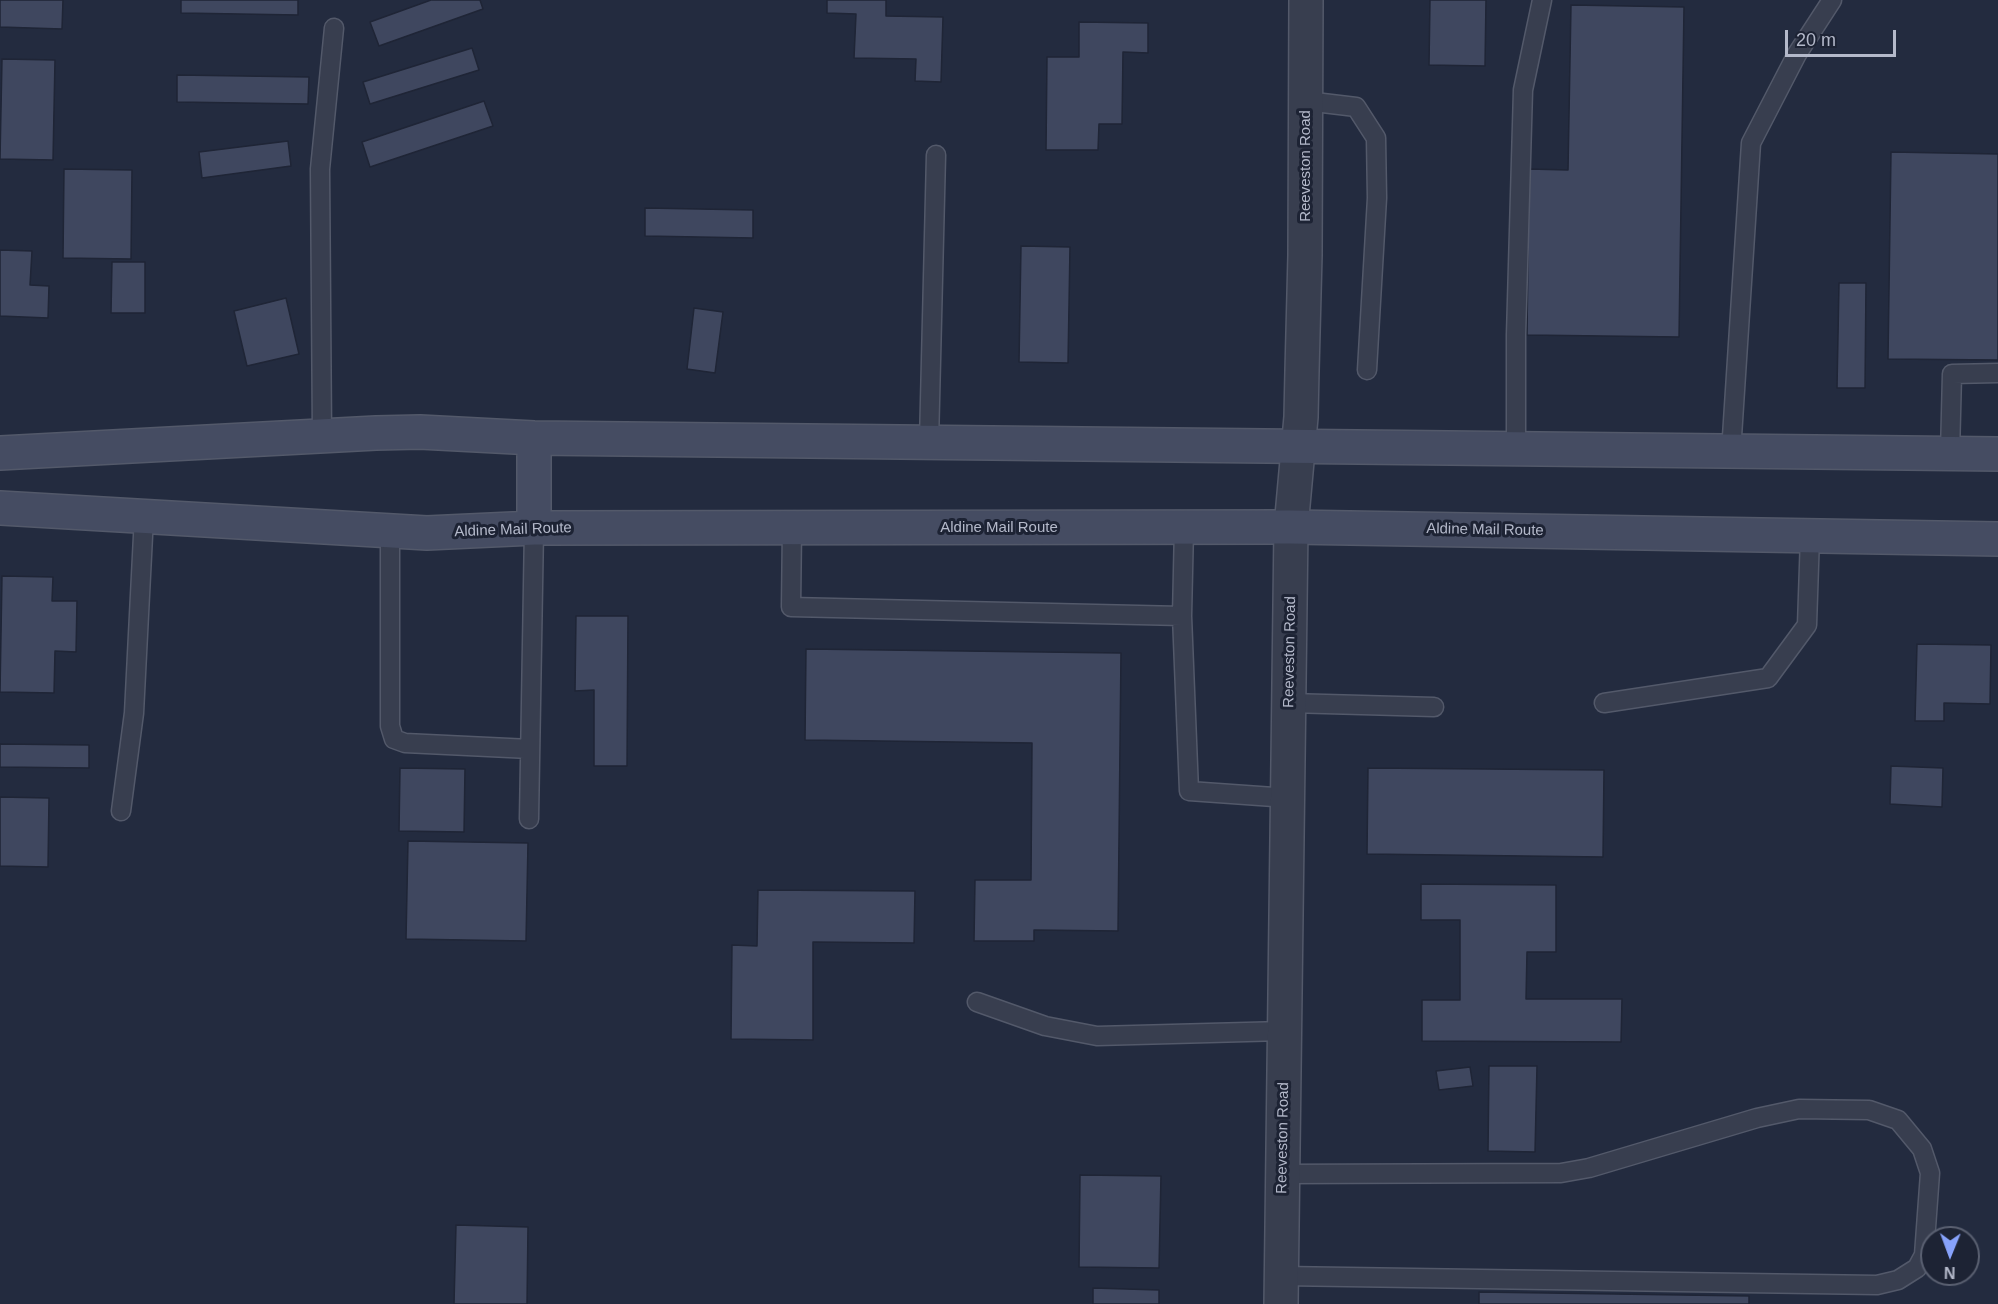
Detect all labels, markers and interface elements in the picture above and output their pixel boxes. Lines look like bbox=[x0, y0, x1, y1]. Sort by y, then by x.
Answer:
scale bar bbox=[1788, 18, 1899, 56]
text: 20 m bbox=[1796, 30, 1836, 50]
street label: Reeveston Road bbox=[1297, 110, 1315, 222]
street label: Aldine Mail Route bbox=[454, 519, 572, 541]
street label: Aldine Mail Route bbox=[940, 519, 1058, 537]
street label: Aldine Mail Route bbox=[1426, 520, 1544, 540]
street label: Reeveston Road bbox=[1280, 596, 1300, 708]
street label: Reeveston Road bbox=[1273, 1082, 1293, 1194]
north arrow bbox=[1920, 1226, 1980, 1286]
text: N bbox=[1944, 1264, 1956, 1281]

